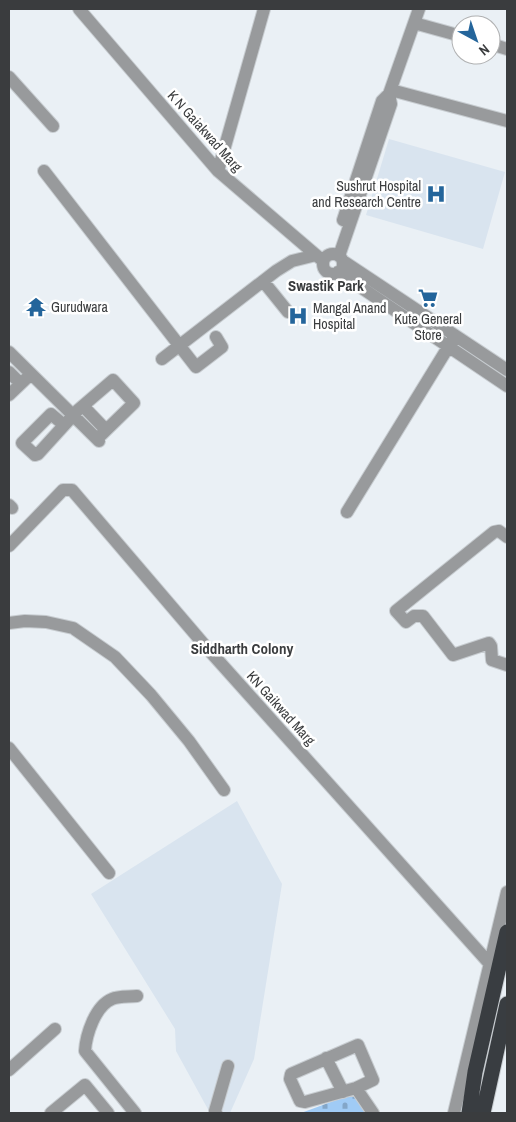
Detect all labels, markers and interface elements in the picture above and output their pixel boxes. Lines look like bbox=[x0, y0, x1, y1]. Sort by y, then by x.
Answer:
north arrow bbox=[451, 15, 501, 65]
text: N bbox=[475, 40, 493, 60]
street label: K N Gaiakwad Marg bbox=[164, 87, 247, 176]
place label: Sushrut Hospital and Research Centre bbox=[312, 177, 421, 211]
hospital icon: Sushrut Hospital and Research Centre bbox=[425, 183, 447, 205]
district label: Swastik Park bbox=[288, 275, 364, 296]
supermarket icon: Kute General Store bbox=[417, 287, 439, 309]
temple icon: Gurudwara bbox=[25, 296, 47, 318]
place label: Gurudwara bbox=[51, 298, 108, 316]
place label: Mangal Anand Hospital bbox=[313, 299, 386, 333]
hospital icon: Mangal Anand Hospital bbox=[287, 305, 309, 327]
place label: Kute General Store bbox=[394, 310, 462, 344]
district label: Siddharth Colony bbox=[191, 638, 293, 659]
street label: KN Gaikwad Marg bbox=[243, 667, 319, 749]

